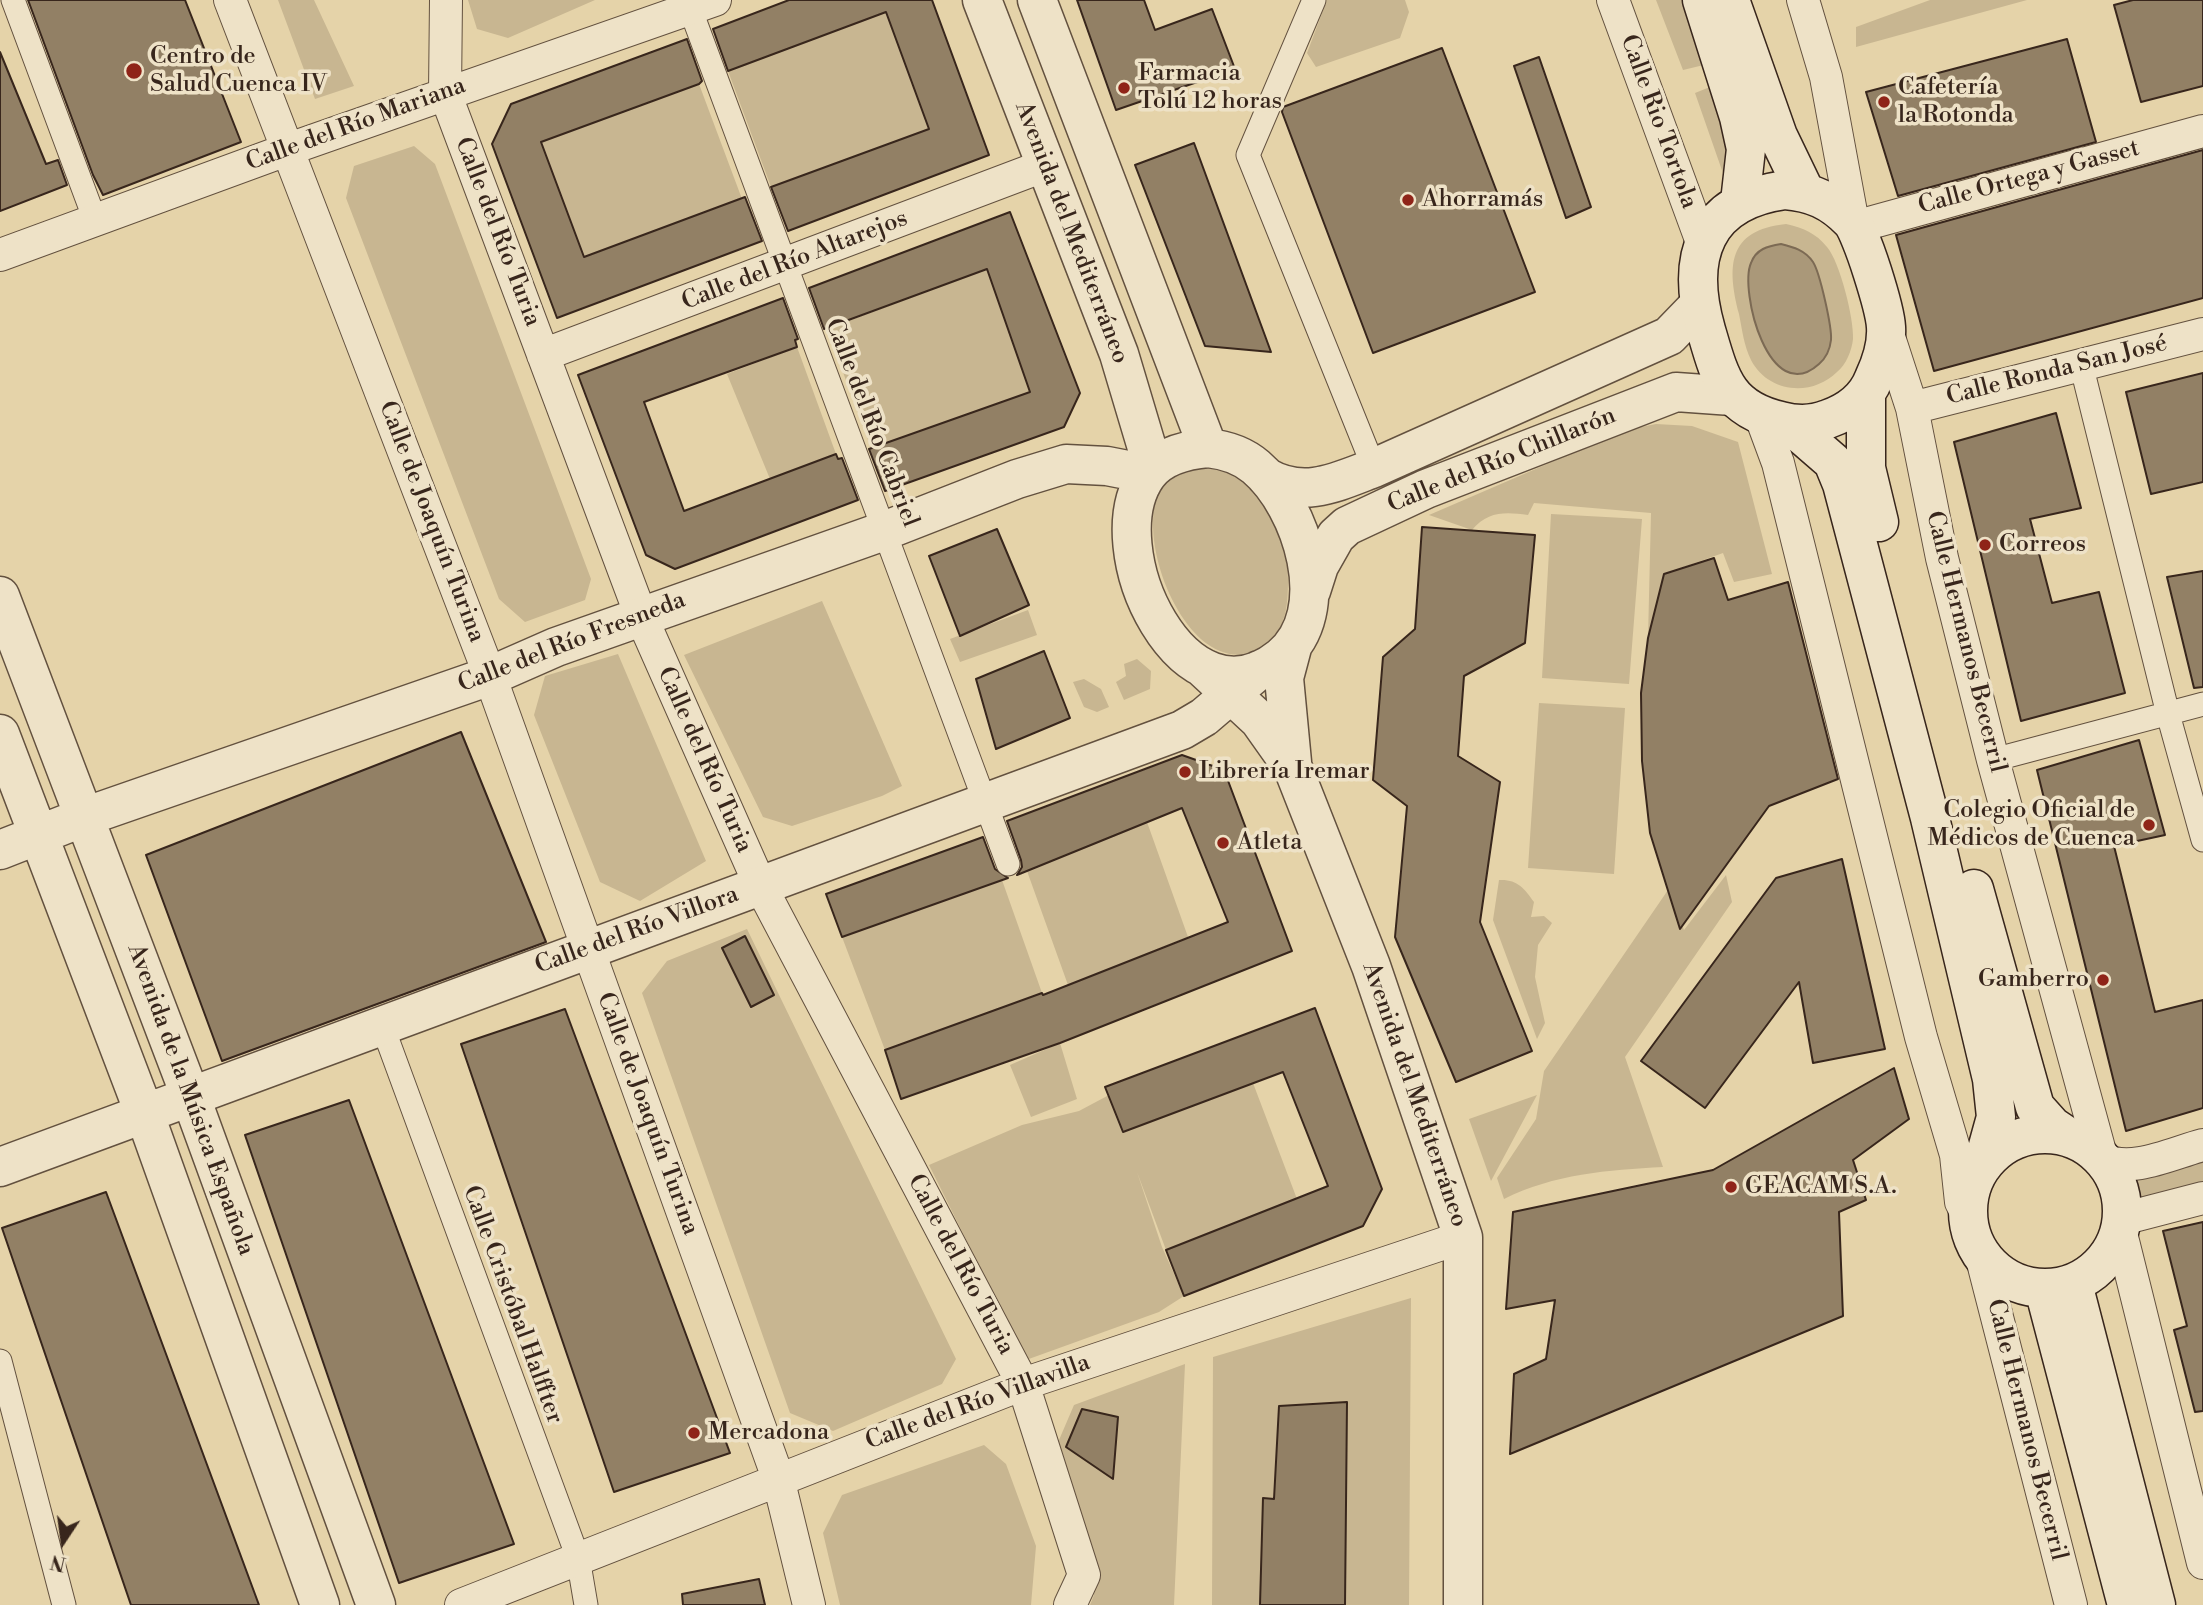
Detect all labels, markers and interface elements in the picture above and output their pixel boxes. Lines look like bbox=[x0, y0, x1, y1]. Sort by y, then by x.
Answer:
street label: Calle Rio Tortola bbox=[1613, 31, 1703, 213]
place label: Centro de Salud Cuenca IV bbox=[150, 43, 327, 99]
place label: Farmacia Tolú 12 horas bbox=[1138, 60, 1282, 116]
marker: Centro de Salud Cuenca IV bbox=[124, 61, 144, 81]
street label: Calle del Río Mariana bbox=[242, 72, 470, 178]
place label: Cafetería la Rotonda bbox=[1898, 74, 2014, 130]
marker: Farmacia Tolú 12 horas bbox=[1116, 80, 1132, 96]
marker: Cafetería la Rotonda bbox=[1876, 94, 1892, 110]
street label: Avenida del Mediterráneo bbox=[1008, 98, 1134, 368]
street label: Calle del Río Turia bbox=[448, 133, 546, 331]
street label: Calle Ortega y Gasset bbox=[1915, 135, 2143, 221]
place label: Ahorramás bbox=[1422, 186, 1543, 214]
marker: Ahorramás bbox=[1400, 192, 1416, 208]
street label: Calle del Río Altarejos bbox=[678, 205, 912, 317]
street label: Calle del Río Cabriel bbox=[818, 315, 924, 531]
street label: Calle Ronda San José bbox=[1944, 330, 2170, 412]
street label: Calle de Joaquín Turina bbox=[372, 397, 490, 647]
street label: Calle del Río Chillarón bbox=[1384, 402, 1620, 520]
street label: Calle Hermanos Becerril bbox=[1919, 508, 2011, 776]
place label: Correos bbox=[1999, 531, 2086, 559]
marker: Correos bbox=[1977, 537, 1993, 553]
street label: Calle del Río Fresneda bbox=[454, 586, 690, 700]
street label: Calle del Río Turia bbox=[650, 663, 758, 857]
place label: Librería Iremar bbox=[1199, 758, 1370, 786]
marker: Librería Iremar bbox=[1177, 764, 1193, 780]
place label: Colegio Oficial de Médicos de Cuenca bbox=[1927, 797, 2135, 853]
marker: Colegio Oficial de Médicos de Cuenca bbox=[2141, 817, 2157, 833]
place label: Atleta bbox=[1237, 829, 1302, 857]
marker: Atleta bbox=[1215, 835, 1231, 851]
street label: Calle del Río Villora bbox=[531, 881, 743, 981]
street label: Avenida de la Música Española bbox=[120, 940, 260, 1260]
street label: Avenida del Mediterráneo bbox=[1355, 959, 1473, 1231]
place label: Gamberro bbox=[1978, 966, 2089, 994]
marker: Gamberro bbox=[2095, 972, 2111, 988]
street label: Calle de Joaquín Turina bbox=[590, 989, 704, 1239]
street label: Calle del Río Turia bbox=[900, 1170, 1020, 1360]
place label: GEACAM S.A. bbox=[1745, 1173, 1897, 1201]
marker: GEACAM S.A. bbox=[1723, 1179, 1739, 1195]
street label: Calle Cristóbal Halffter bbox=[456, 1182, 568, 1428]
street label: Calle Hermanos Becerril bbox=[1980, 1296, 2072, 1564]
street label: Calle del Río Villavilla bbox=[862, 1349, 1094, 1457]
place label: Mercadona bbox=[708, 1419, 829, 1447]
marker: Mercadona bbox=[686, 1425, 702, 1441]
north arrow bbox=[28, 1507, 98, 1577]
text: N bbox=[48, 1549, 68, 1576]

